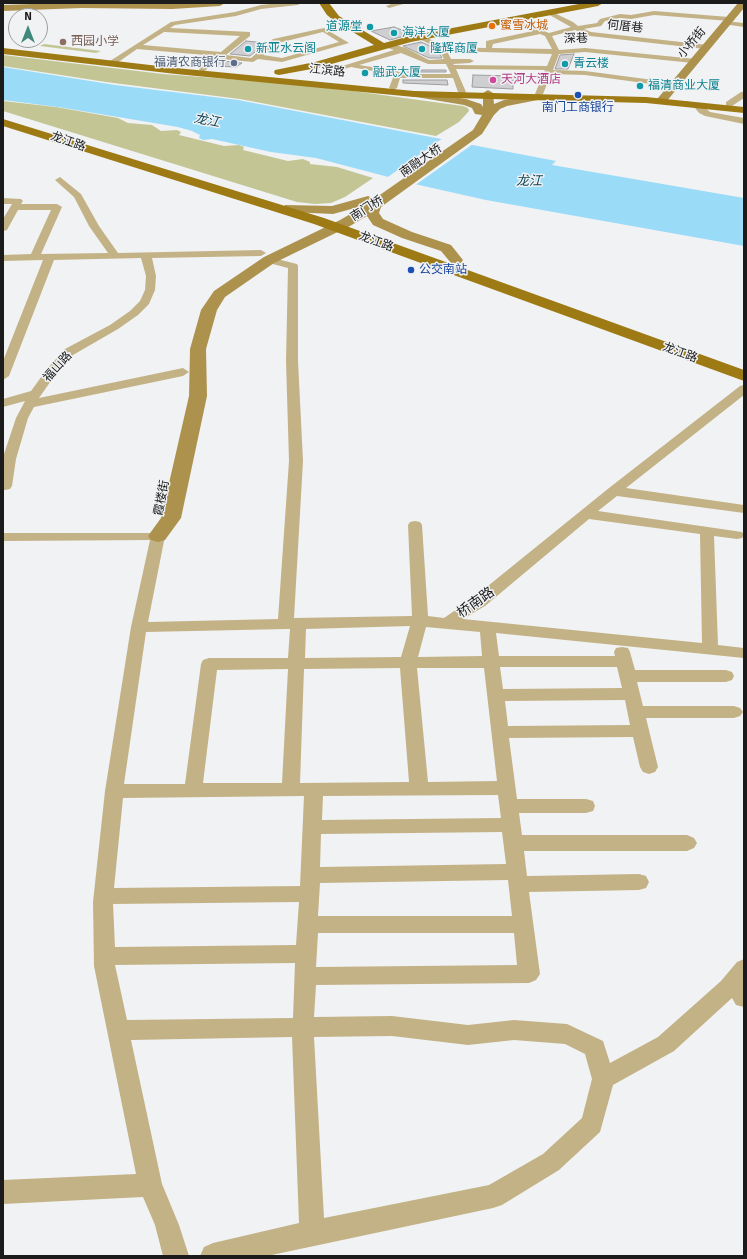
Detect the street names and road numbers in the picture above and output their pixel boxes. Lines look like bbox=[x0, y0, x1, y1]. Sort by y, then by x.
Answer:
street label: 何厝巷 bbox=[606, 18, 644, 36]
street label: 小桥街 bbox=[675, 25, 709, 61]
street label: 深巷 bbox=[564, 31, 588, 47]
street label: 江滨路 bbox=[308, 62, 346, 80]
street label: 龙江路 bbox=[49, 129, 87, 155]
street label: 南融大桥 bbox=[397, 141, 445, 181]
street label: 南门桥 bbox=[348, 193, 386, 225]
street label: 龙江路 bbox=[357, 229, 395, 255]
street label: 龙江路 bbox=[661, 340, 699, 366]
street label: 福山路 bbox=[41, 349, 75, 385]
street label: 霞楼街 bbox=[151, 479, 173, 517]
street label: 桥南路 bbox=[454, 584, 498, 622]

